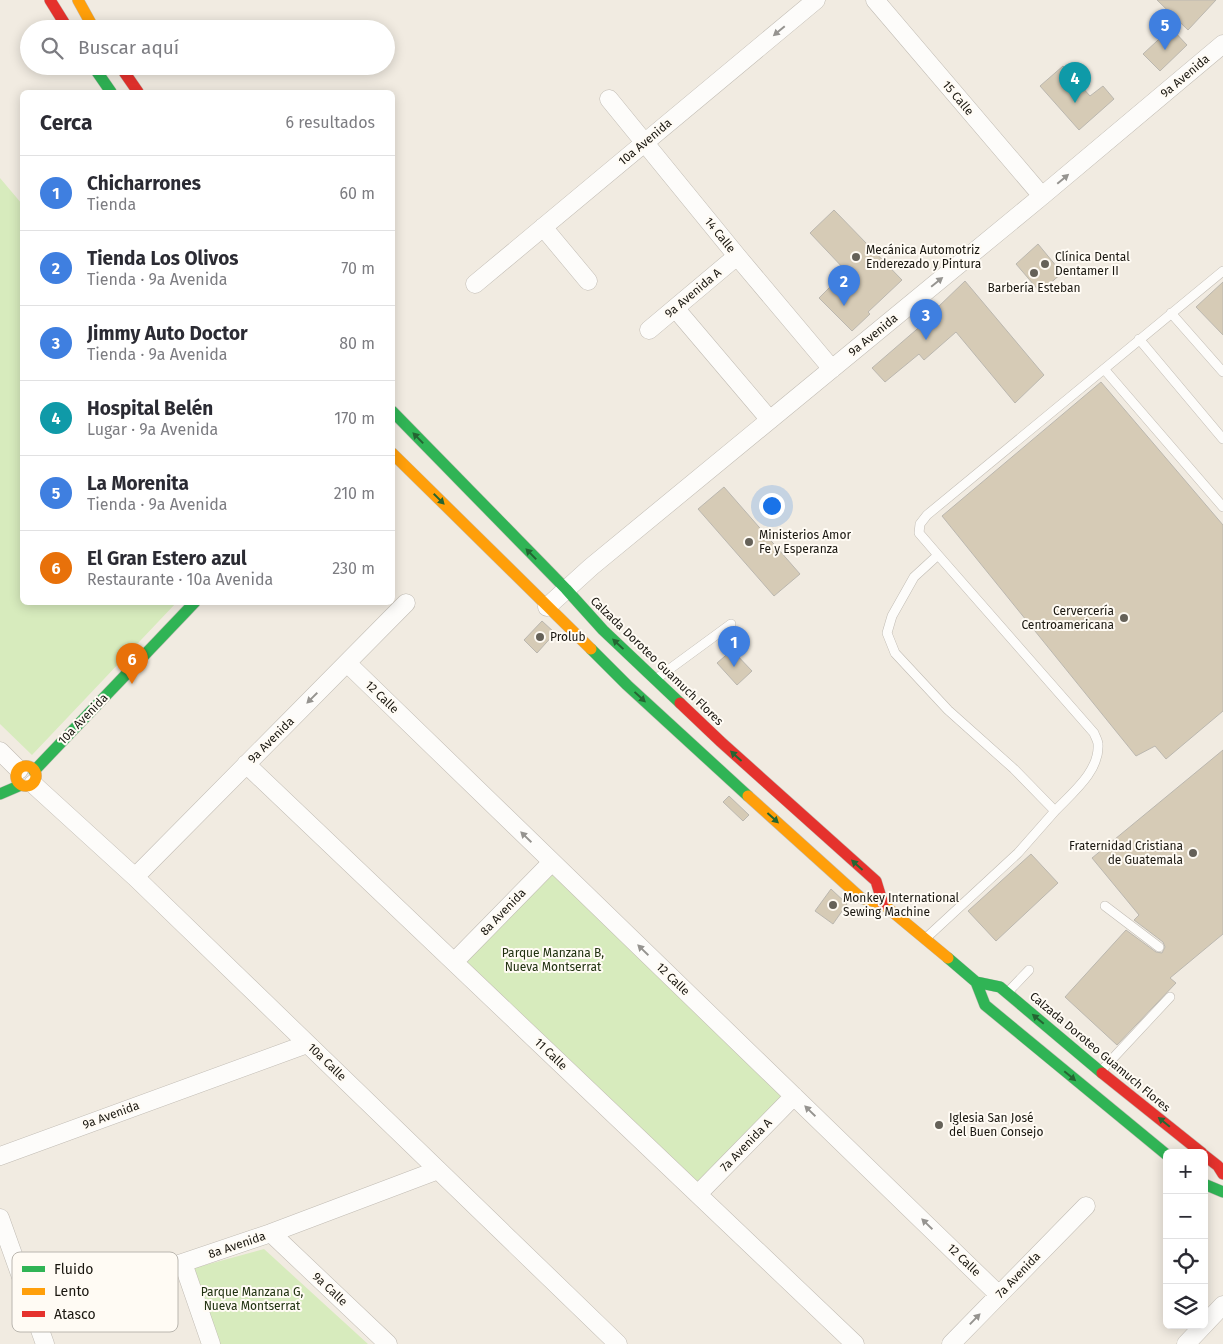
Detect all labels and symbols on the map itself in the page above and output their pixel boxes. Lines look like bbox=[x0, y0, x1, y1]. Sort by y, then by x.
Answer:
pin: 5 bbox=[1149, 9, 1181, 50]
one-way arrow bbox=[772, 26, 785, 37]
street label: 9a Avenida bbox=[1158, 52, 1212, 100]
pin: 4 bbox=[1059, 62, 1091, 103]
street label: 15 Calle bbox=[939, 78, 977, 118]
street label: 10a Avenida bbox=[616, 116, 674, 168]
one-way arrow bbox=[1056, 173, 1069, 184]
street label: 14 Calle bbox=[702, 215, 738, 255]
place label: Mecánica Automotriz Enderezado y Pintura bbox=[866, 243, 981, 271]
place label: Clínica Dental Dentamer II bbox=[1055, 250, 1130, 278]
marker: Mecánica Automotriz Enderezado y Pintura bbox=[850, 251, 862, 263]
marker: Clínica Dental Dentamer II bbox=[1039, 258, 1051, 270]
street label: 9a Avenida A bbox=[662, 265, 724, 321]
pin: 2 bbox=[828, 265, 860, 306]
marker: Barbería Esteban bbox=[1028, 267, 1040, 279]
one-way arrow bbox=[931, 277, 944, 288]
place label: Barbería Esteban bbox=[987, 281, 1081, 295]
pin: 3 bbox=[910, 299, 942, 340]
street label: 9a Avenida bbox=[846, 311, 900, 359]
one-way arrow bbox=[412, 432, 424, 444]
one-way arrow bbox=[433, 493, 445, 505]
your location bbox=[759, 493, 785, 519]
place label: Ministerios Amor Fe y Esperanza bbox=[759, 528, 851, 556]
marker: Ministerios Amor Fe y Esperanza bbox=[743, 536, 755, 548]
one-way arrow bbox=[526, 548, 538, 560]
street label: Calzada Doroteo Guamuch Flores bbox=[588, 594, 727, 728]
place label: Cervercería Centroamericana bbox=[1021, 604, 1114, 632]
marker: Cervercería Centroamericana bbox=[1118, 612, 1130, 624]
pin: 1 bbox=[718, 626, 750, 667]
place label: Prolub bbox=[550, 630, 586, 644]
marker: Prolub bbox=[534, 631, 546, 643]
one-way arrow bbox=[613, 638, 625, 650]
pin: 6 bbox=[116, 643, 148, 684]
street label: 12 Calle bbox=[362, 678, 402, 716]
street label: 10a Avenida bbox=[55, 691, 111, 747]
one-way arrow bbox=[633, 691, 645, 703]
one-way arrow bbox=[307, 692, 319, 704]
street label: 9a Avenida bbox=[245, 714, 297, 766]
one-way arrow bbox=[731, 750, 743, 762]
one-way arrow bbox=[767, 812, 779, 824]
one-way arrow bbox=[520, 831, 532, 843]
place label: Fraternidad Cristiana de Guatemala bbox=[1069, 839, 1183, 867]
marker: Fraternidad Cristiana de Guatemala bbox=[1187, 847, 1199, 859]
one-way arrow bbox=[851, 859, 864, 870]
street label: 8a Avenida bbox=[477, 886, 529, 938]
place label: Monkey International Sewing Machine bbox=[843, 891, 960, 919]
marker: Monkey International Sewing Machine bbox=[827, 899, 839, 911]
one-way arrow bbox=[637, 944, 649, 956]
park label: Parque Manzana B, Nueva Montserrat bbox=[502, 946, 604, 974]
street label: 12 Calle bbox=[653, 960, 693, 998]
street label: Calzada Doroteo Guamuch Flores bbox=[1027, 989, 1173, 1115]
one-way arrow bbox=[1032, 1014, 1044, 1025]
street label: 11 Calle bbox=[532, 1035, 570, 1073]
street label: 10a Calle bbox=[305, 1040, 349, 1084]
one-way arrow bbox=[1063, 1071, 1076, 1082]
street label: 9a Avenida bbox=[81, 1098, 141, 1132]
one-way arrow bbox=[804, 1105, 816, 1117]
place label: Iglesia San José del Buen Consejo bbox=[949, 1111, 1043, 1139]
street label: 7a Avenida A bbox=[717, 1116, 775, 1174]
one-way arrow bbox=[1157, 1117, 1170, 1128]
marker: Iglesia San José del Buen Consejo bbox=[933, 1119, 945, 1131]
one-way arrow bbox=[921, 1218, 933, 1230]
street label: 8a Avenida bbox=[206, 1229, 268, 1261]
street label: 12 Calle bbox=[944, 1241, 984, 1279]
street label: 7a Avenida bbox=[993, 1249, 1043, 1301]
legend bbox=[12, 1252, 178, 1332]
text: Fluido bbox=[54, 1261, 93, 1278]
street label: 9a Calle bbox=[310, 1269, 350, 1309]
text: Lento bbox=[54, 1283, 89, 1300]
park label: Parque Manzana G, Nueva Montserrat bbox=[201, 1285, 303, 1313]
text: Atasco bbox=[54, 1306, 96, 1323]
one-way arrow bbox=[969, 1314, 981, 1326]

